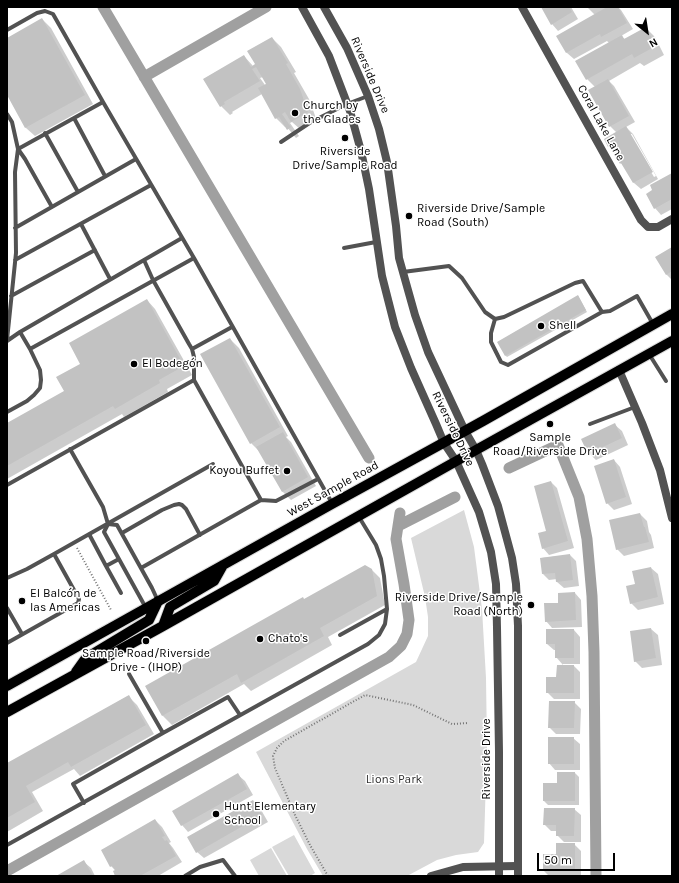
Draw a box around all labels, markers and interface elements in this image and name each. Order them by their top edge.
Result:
north arrow [627,12,667,52]
street label: Riverside Drive [347,35,393,115]
text: N [647,35,660,50]
street label: Coral Lake Lane [574,82,628,164]
place label: Church by the Glades [303,99,361,127]
marker: Church by the Glades [290,108,300,118]
marker: Riverside Drive/Sample Road [340,133,350,143]
place label: Riverside Drive/Sample Road [292,145,398,173]
place label: Riverside Drive/Sample Road (South) [417,202,545,230]
marker: Riverside Drive/Sample Road (South) [404,211,414,221]
place label: Shell [549,319,576,333]
marker: Shell [536,321,546,331]
place label: El Bodegón [142,357,203,371]
marker: El Bodegón [129,359,139,369]
street label: Riverside Drive [429,389,477,469]
marker: Sample Road/Riverside Drive [545,419,555,429]
place label: Sample Road/Riverside Drive [493,431,607,459]
street label: West Sample Road [285,458,381,520]
place label: Koyou Buffet [209,464,279,478]
marker: Koyou Buffet [282,466,292,476]
place label: El Balcón de las Americas [30,587,100,615]
place label: Riverside Drive/Sample Road (North) [395,591,523,619]
marker: El Balcón de las Americas [17,596,27,606]
marker: Riverside Drive/Sample Road (North) [526,600,536,610]
place label: Chato's [268,632,308,646]
marker: Chato's [255,634,265,644]
marker: Sample Road/Riverside Drive - (IHOP) [141,636,151,646]
place label: Sample Road/Riverside Drive - (IHOP) [82,647,210,675]
street label: Riverside Drive [480,718,494,800]
park label: Lions Park [366,773,422,787]
place label: Hunt Elementary School [224,800,316,828]
marker: Hunt Elementary School [211,809,221,819]
scale bar [539,845,617,871]
text: 50 m [544,853,572,867]

